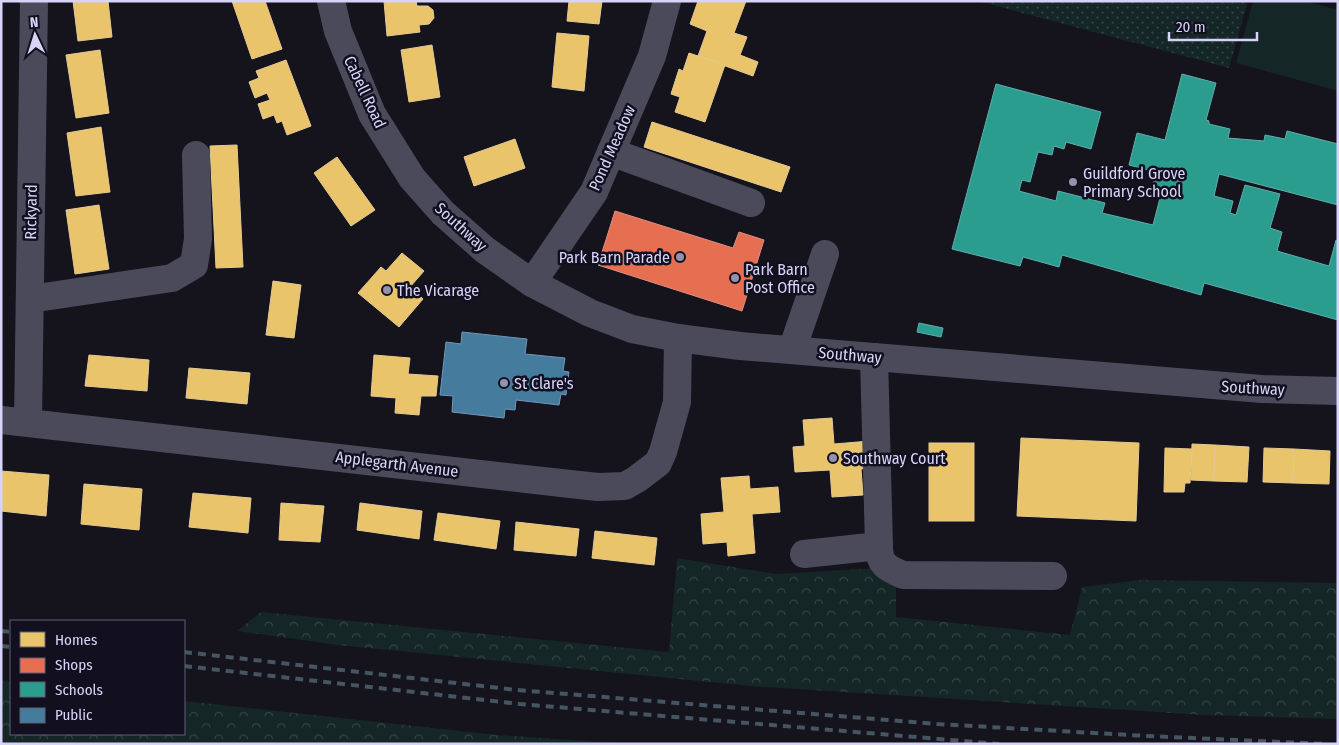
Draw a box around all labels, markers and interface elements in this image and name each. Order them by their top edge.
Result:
north arrow [10,10,60,60]
scale bar [1169,10,1256,42]
text: N [29,14,39,31]
text: 20 m [1176,18,1206,36]
street label: Cabell Road [340,53,390,131]
street label: Pond Meadow [585,102,640,194]
place label: Guildford Grove Primary School [1083,164,1186,201]
marker: Guildford Grove Primary School [1067,176,1079,188]
street label: Rickyard [21,184,41,240]
street label: Southway [431,199,492,256]
place label: Park Barn Parade [559,248,670,267]
marker: Park Barn Parade [674,251,686,263]
place label: Park Barn Post Office [745,260,815,297]
marker: Park Barn Post Office [729,272,741,284]
place label: The Vicarage [397,281,479,300]
marker: The Vicarage [381,284,393,296]
street label: Southway [818,343,883,367]
place label: St Clare's [514,374,574,393]
marker: St Clare's [498,377,510,389]
street label: Southway [1221,377,1286,399]
street label: Applegarth Avenue [334,447,460,481]
place label: Southway Court [843,449,946,468]
marker: Southway Court [827,452,839,464]
legend [10,620,185,735]
text: Homes [55,631,97,649]
text: Shops [55,656,93,674]
text: Schools [55,681,103,699]
text: Public [55,706,93,724]

